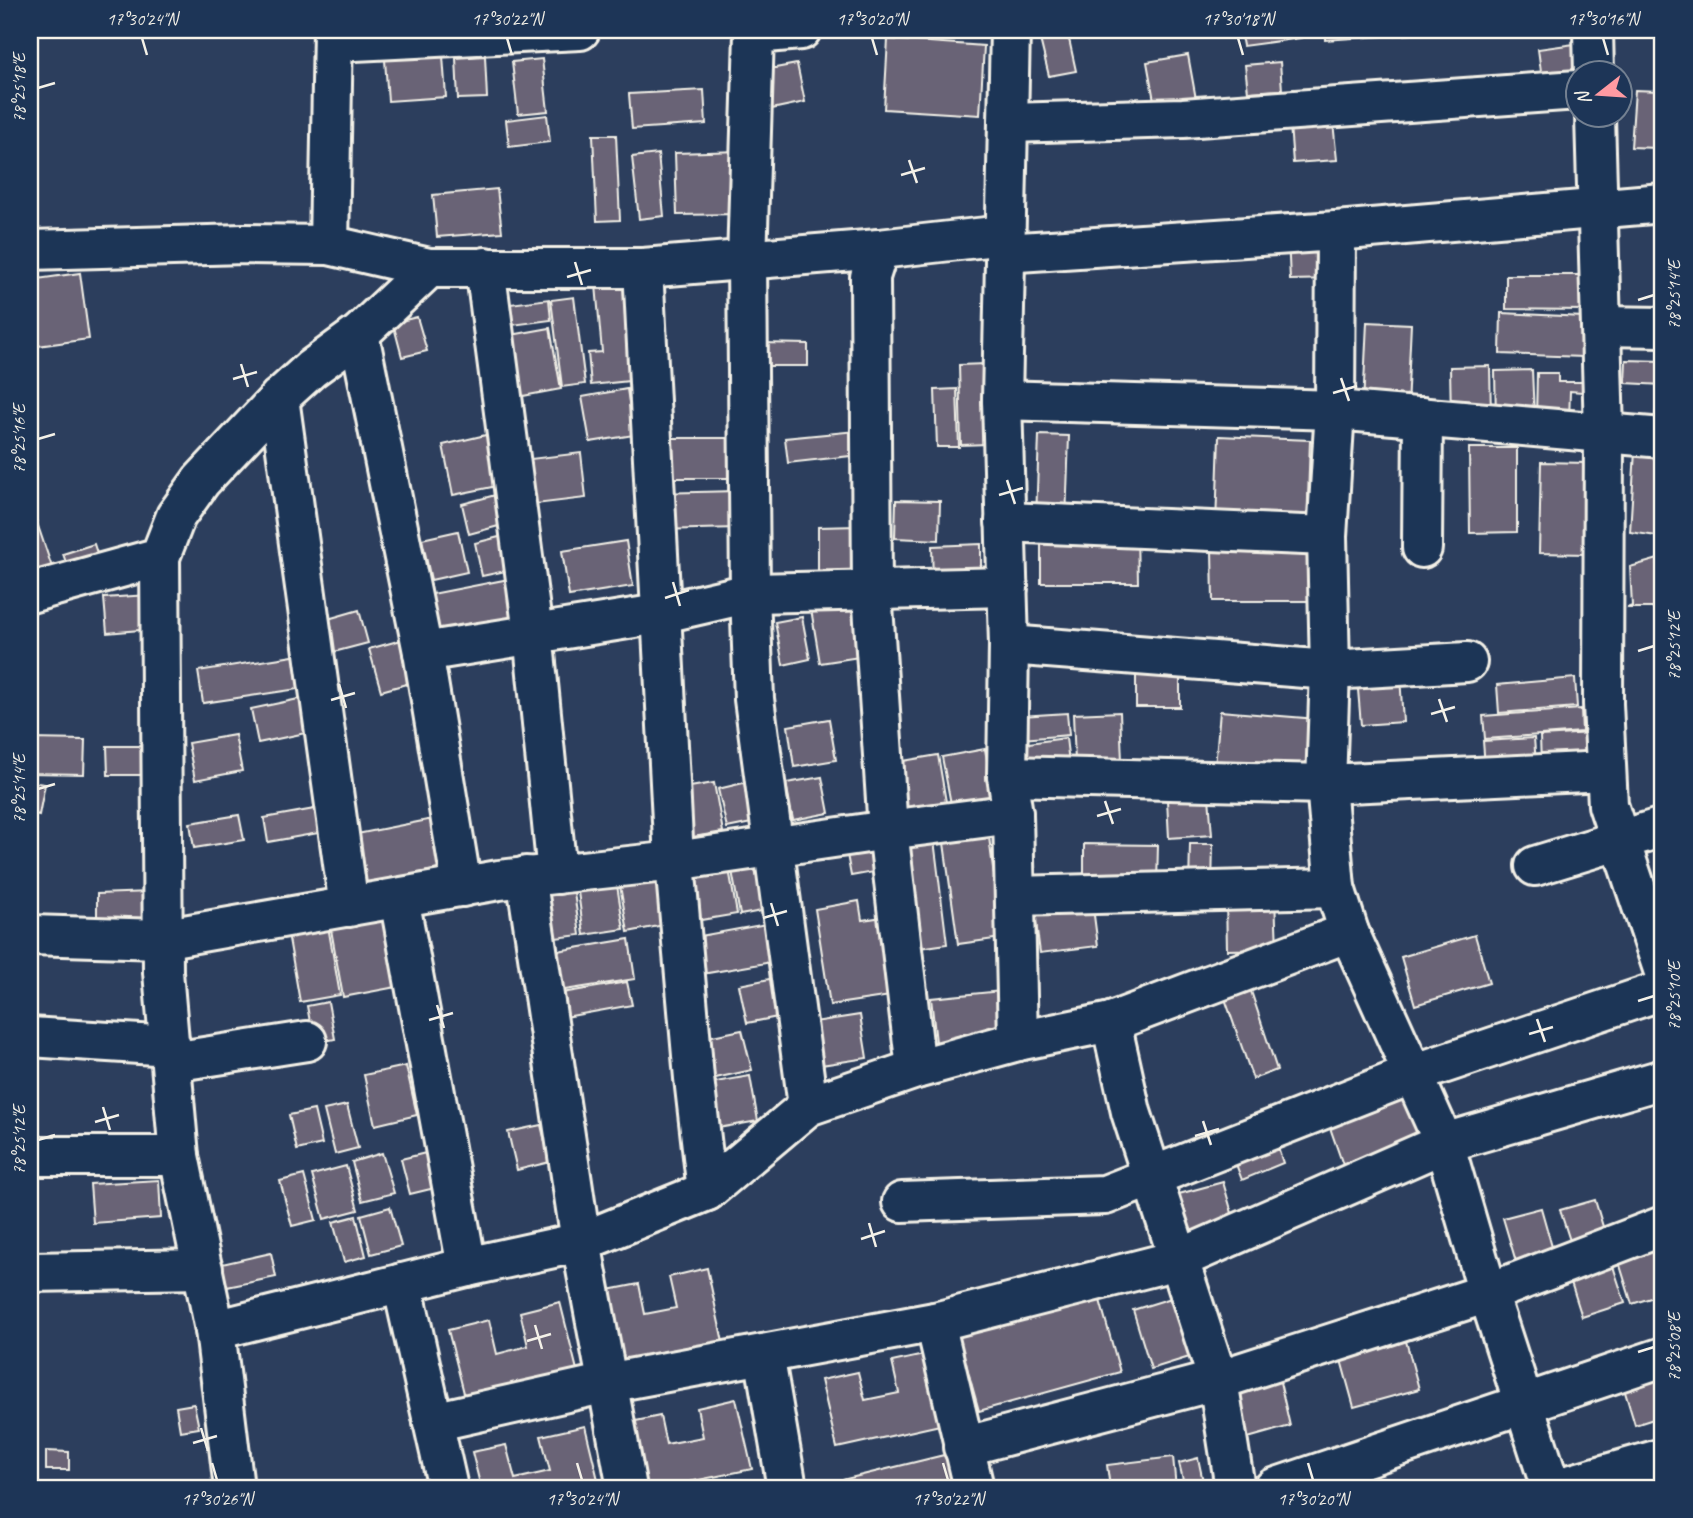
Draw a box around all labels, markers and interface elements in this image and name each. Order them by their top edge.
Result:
text: 17°30'24"N [107,8,181,30]
text: 17°30'22"N [472,8,546,30]
text: 17°30'20"N [837,8,911,30]
text: 17°30'18"N [1203,8,1277,30]
text: 17°30'16"N [1568,8,1642,30]
text: 78°25'18"E [8,51,30,123]
north arrow [1564,60,1634,130]
text: N [1570,86,1597,108]
text: 78°25'14"E [1663,258,1685,330]
text: 78°25'16"E [8,402,30,474]
text: 78°25'12"E [1663,609,1685,681]
text: 78°25'14"E [8,752,30,824]
text: 78°25'10"E [1663,959,1685,1031]
text: 78°25'12"E [8,1103,30,1175]
text: 78°25'08"E [1663,1310,1685,1382]
text: 17°30'26"N [182,1488,256,1510]
text: 17°30'24"N [547,1488,621,1510]
text: 17°30'22"N [913,1488,987,1510]
text: 17°30'20"N [1278,1488,1352,1510]

